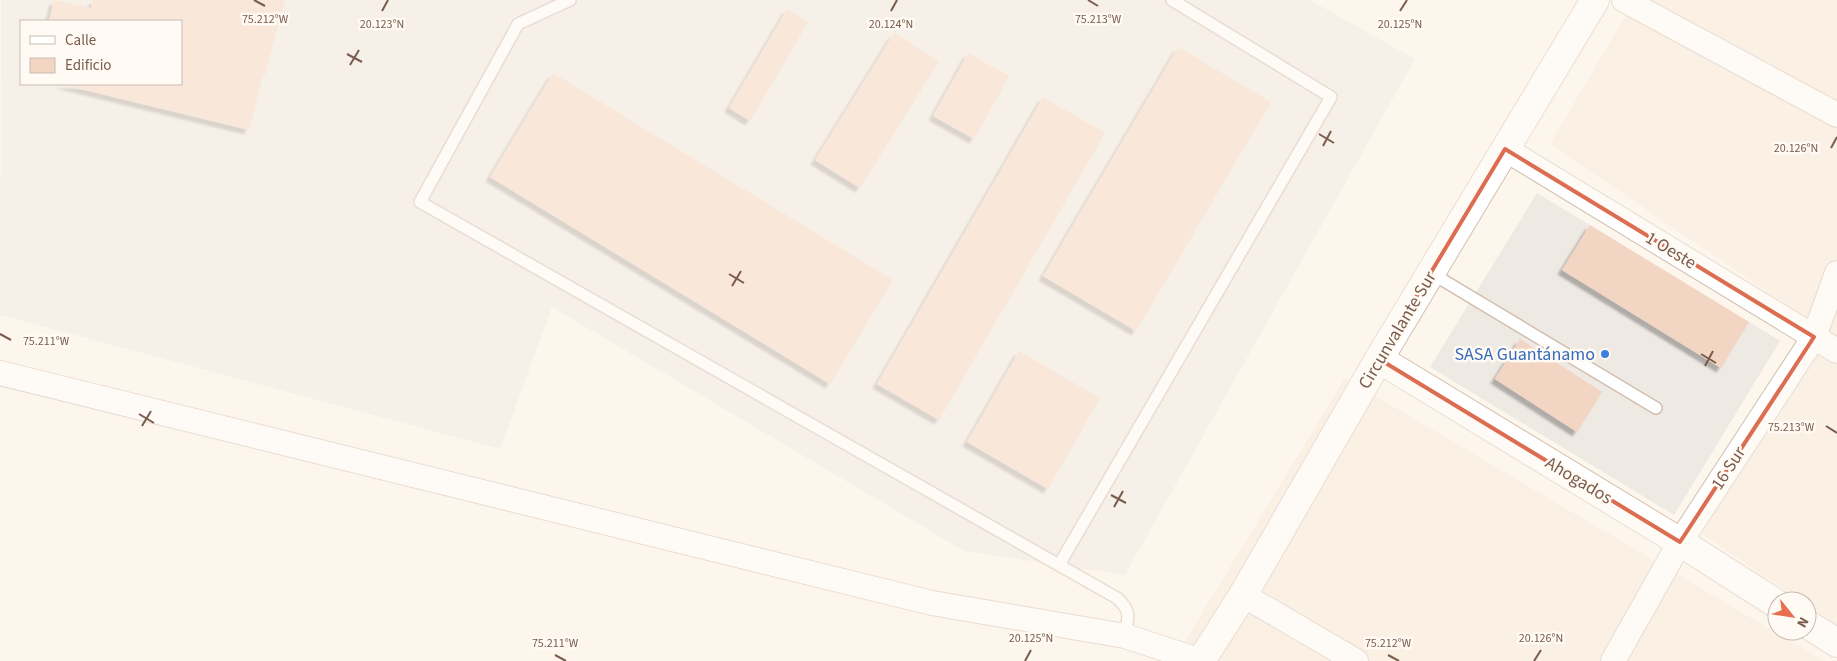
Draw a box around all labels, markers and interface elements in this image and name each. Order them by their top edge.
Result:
text: 75.212°W [242,11,289,28]
text: 75.213°W [1075,11,1122,28]
text: 20.123°N [360,16,404,33]
text: 20.124°N [869,16,913,33]
text: 20.125°N [1378,16,1422,33]
legend [20,20,182,85]
text: Calle [65,30,96,51]
text: Edificio [65,55,112,76]
text: 20.126°N [1774,140,1818,157]
street label: 1 Oeste [1641,225,1701,275]
street label: Circunvalante Sur [1352,266,1443,394]
text: 75.211°W [23,333,70,350]
place label: SASA Guantánamo [1454,342,1595,367]
marker: SASA Guantánamo [1599,348,1611,360]
text: 75.213°W [1768,419,1815,436]
street label: 16 Sur [1705,441,1752,495]
street label: Ahogados [1540,451,1617,510]
north arrow [1767,591,1817,641]
text: N [1791,613,1813,631]
text: 20.125°N [1009,630,1053,647]
text: 20.126°N [1519,630,1563,647]
text: 75.211°W [532,635,579,652]
text: 75.212°W [1365,635,1412,652]

